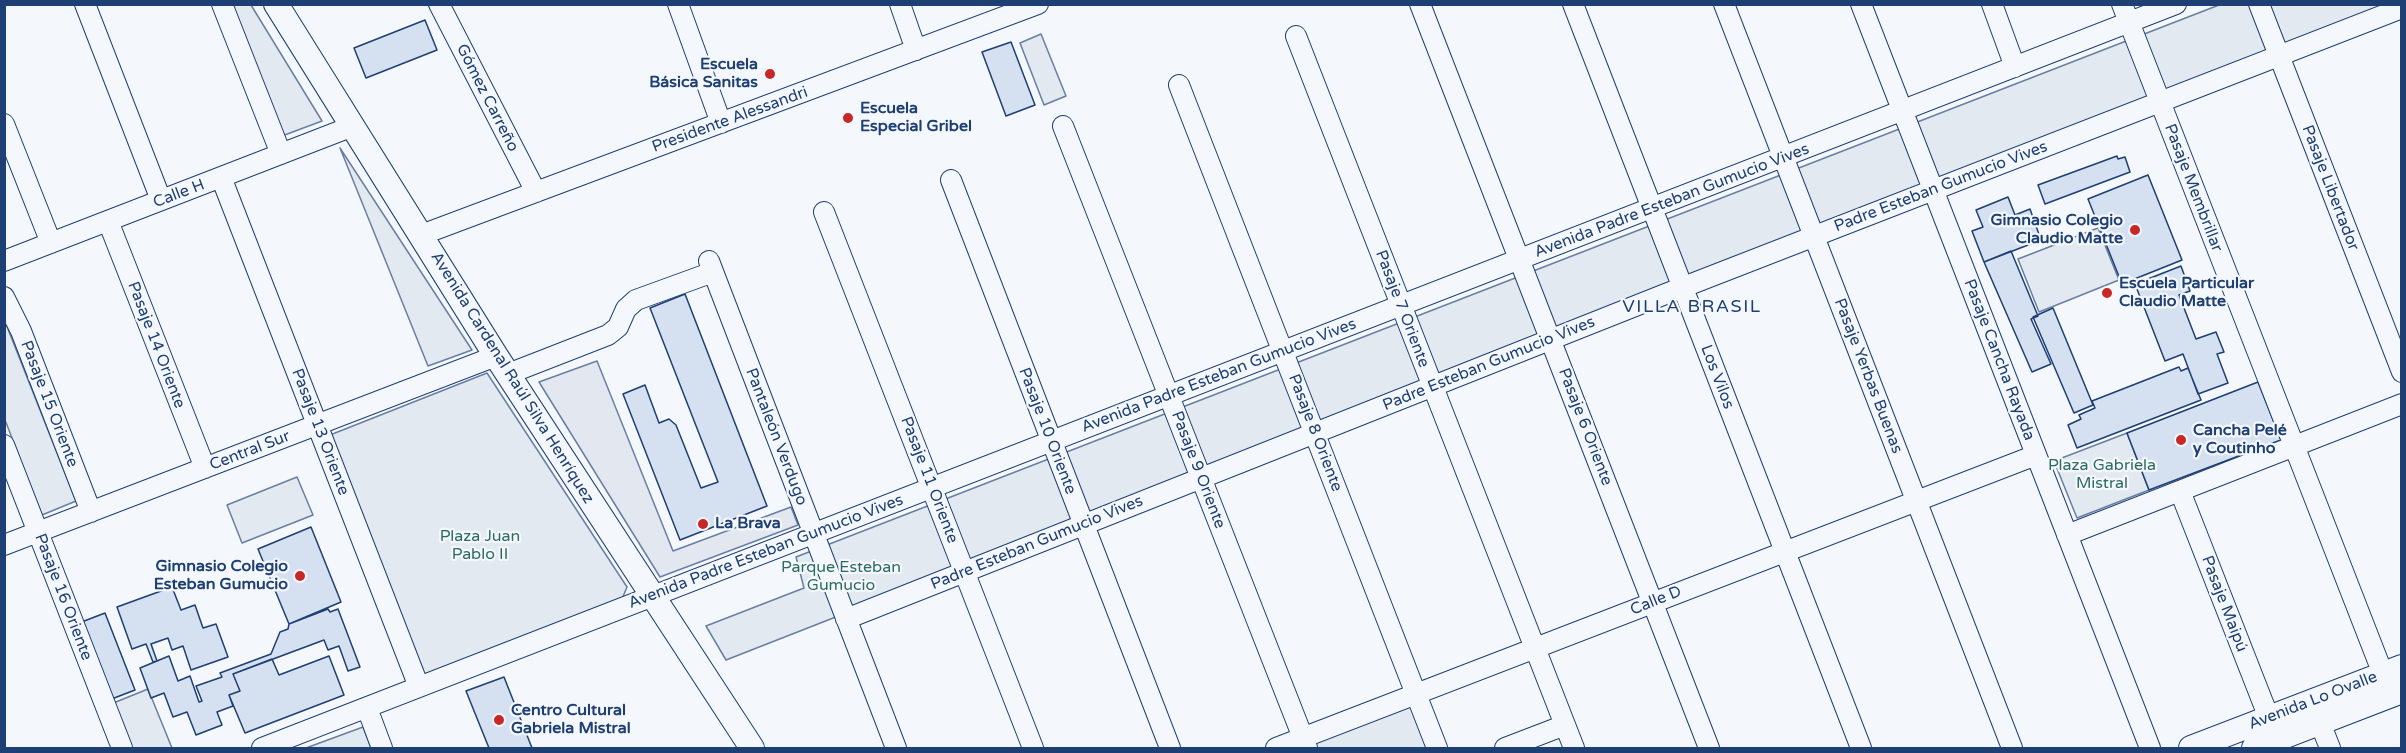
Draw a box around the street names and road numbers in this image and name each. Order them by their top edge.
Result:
street label: Gómez Carreño [452,41,522,155]
street label: Presidente Alessandri [650,83,810,157]
street label: Pasaje Membrillar [2160,121,2226,255]
street label: Pasaje Libertador [2297,123,2363,253]
street label: Padre Esteban Gumucio Vives [1832,137,2050,237]
street label: Avenida Padre Esteban Gumucio Vives [1532,140,1812,262]
street label: Calle H [151,175,207,213]
street label: Pasaje 7 Oriente [1371,248,1433,370]
street label: Avenida Cardenal Raúl Silva Henríquez [426,249,598,507]
street label: Pasaje Cancha Rayada [1959,277,2039,443]
street label: Pasaje 14 Oriente [123,279,189,411]
street label: Pasaje Yerbas Buenas [1830,296,1906,456]
street label: Padre Esteban Gumucio Vives [1380,313,1598,415]
street label: Avenida Padre Esteban Gumucio Vives [1079,315,1359,437]
street label: Pasaje 15 Oriente [16,338,82,470]
street label: Los Vilos [1696,342,1738,412]
street label: Pasaje 10 Oriente [1014,365,1080,497]
street label: Pasaje 13 Oriente [287,366,353,498]
street label: Pantaleón Verdugo [741,366,811,508]
street label: Pasaje 6 Oriente [1554,366,1616,488]
street label: Pasaje 8 Oriente [1284,372,1346,494]
street label: Pasaje 9 Oriente [1167,409,1229,531]
street label: Pasaje 11 Oriente [896,414,962,546]
street label: Central Sur [207,427,293,475]
street label: Avenida Padre Esteban Gumucio Vives [626,491,906,613]
street label: Padre Esteban Gumucio Vives [928,492,1146,594]
street label: Pasaje 16 Oriente [30,531,96,663]
street label: Pasaje Maipú [2197,553,2251,655]
street label: Calle D [1628,582,1684,620]
street label: Avenida Lo Ovalle [2246,668,2380,734]

